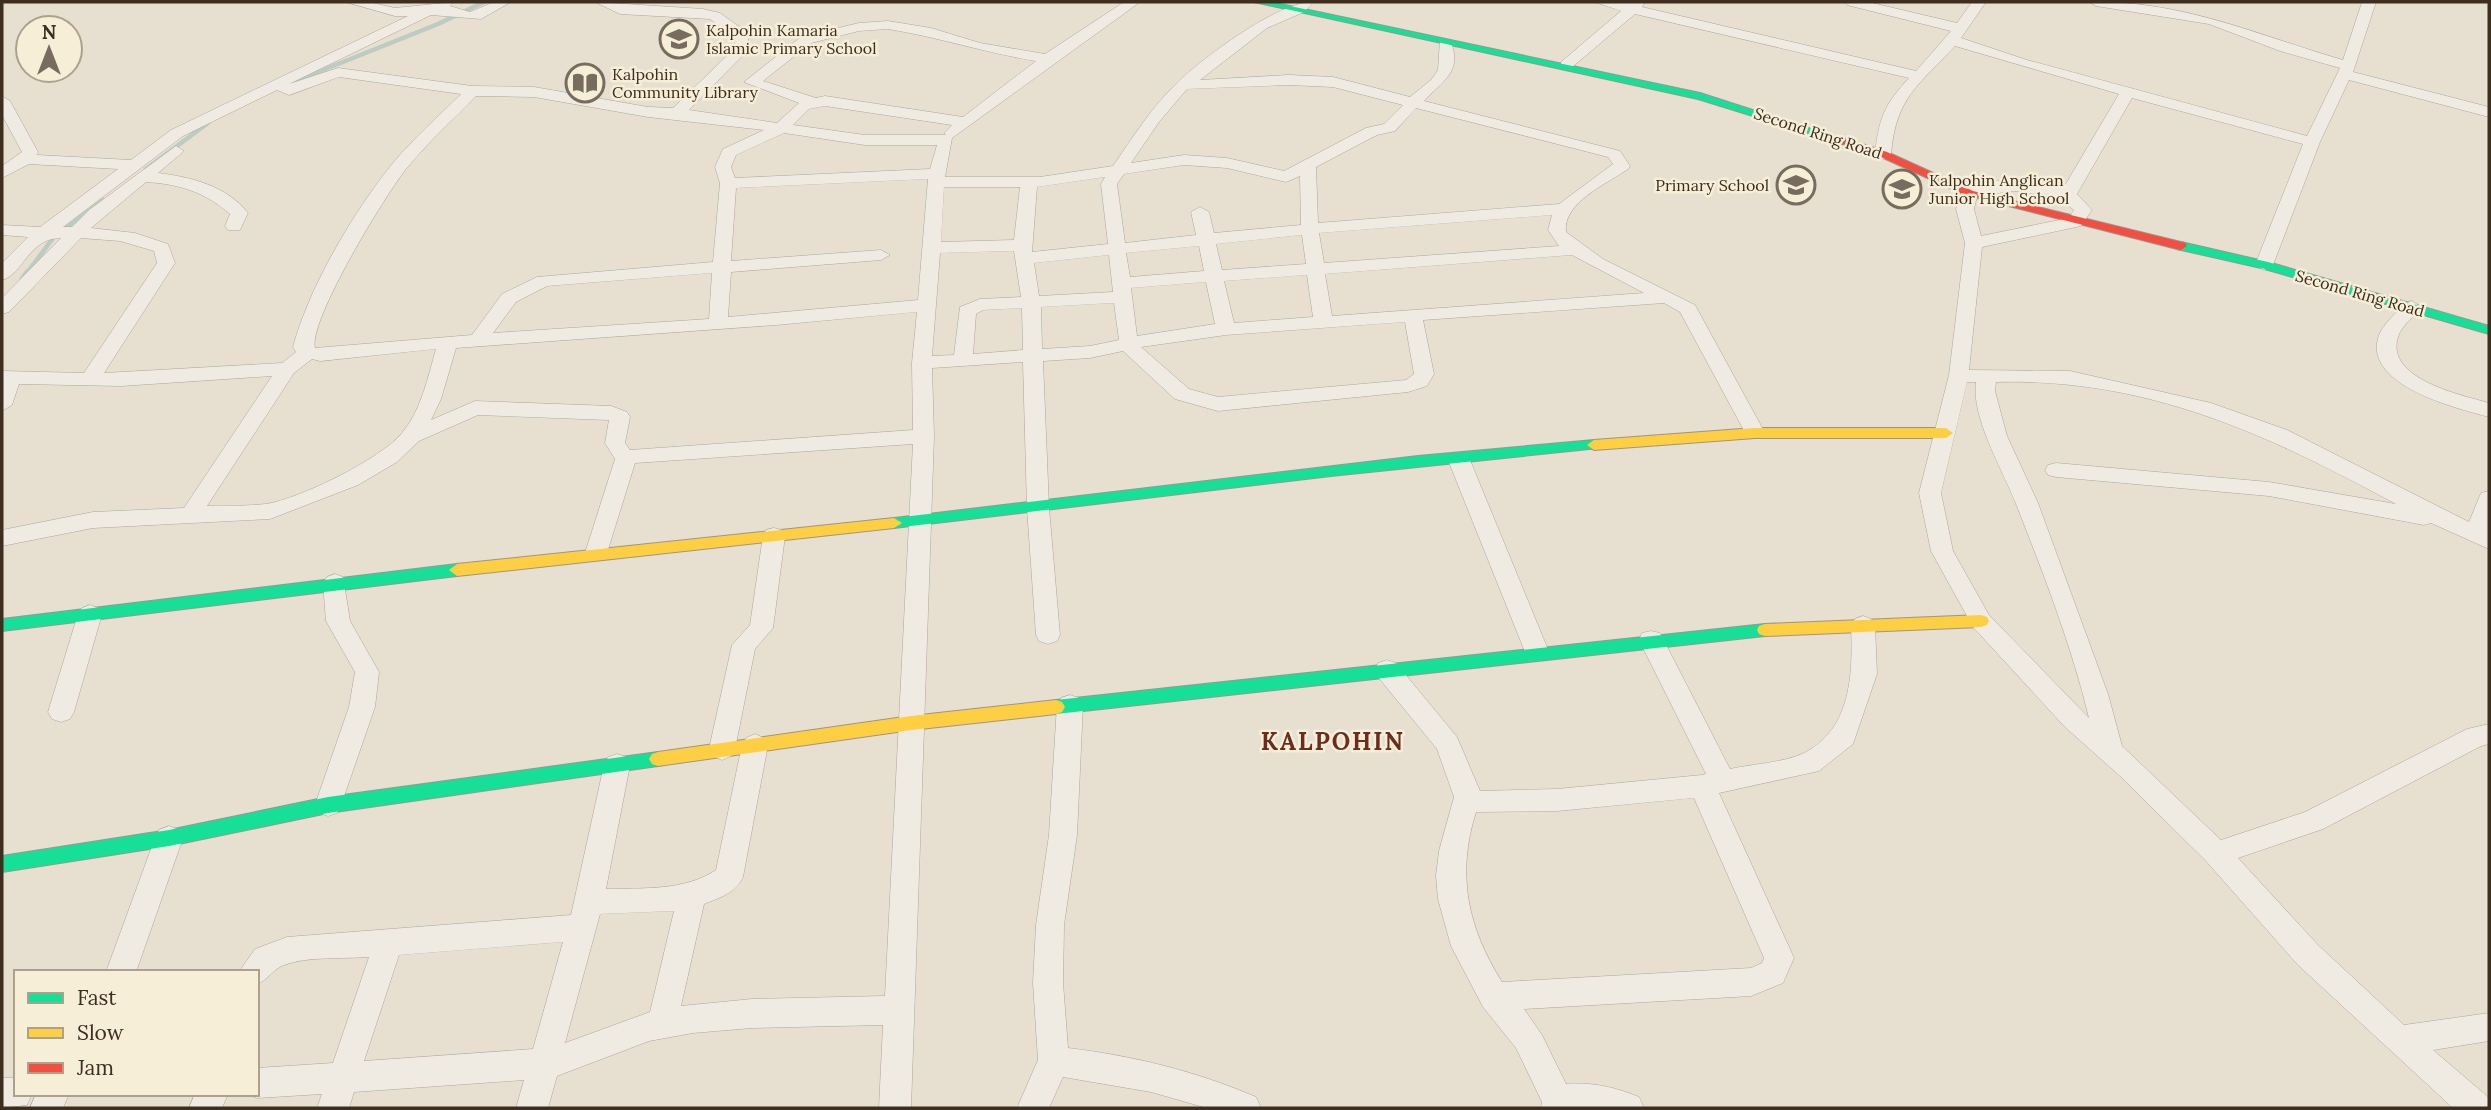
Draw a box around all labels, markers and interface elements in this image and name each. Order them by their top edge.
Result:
north arrow [14,14,84,84]
school or university icon: Kalpohin Kamaria Islamic Primary School [658,18,700,60]
text: N [42,20,57,44]
place label: Kalpohin Kamaria Islamic Primary School [706,20,877,58]
library icon: Kalpohin Community Library [564,62,606,104]
place label: Kalpohin Community Library [612,64,758,102]
street label: Second Ring Road [1751,103,1885,163]
school or university icon: Primary School [1775,164,1817,206]
school or university icon: Kalpohin Anglican Junior High School [1881,168,1923,210]
place label: Kalpohin Anglican Junior High School [1928,170,2069,208]
place label: Primary School [1655,175,1769,195]
street label: Second Ring Road [2293,265,2427,321]
district label: KALPOHIN [1261,726,1405,757]
legend [14,970,259,1096]
text: Fast [77,984,117,1011]
text: Slow [77,1019,124,1046]
text: Jam [76,1054,114,1081]

